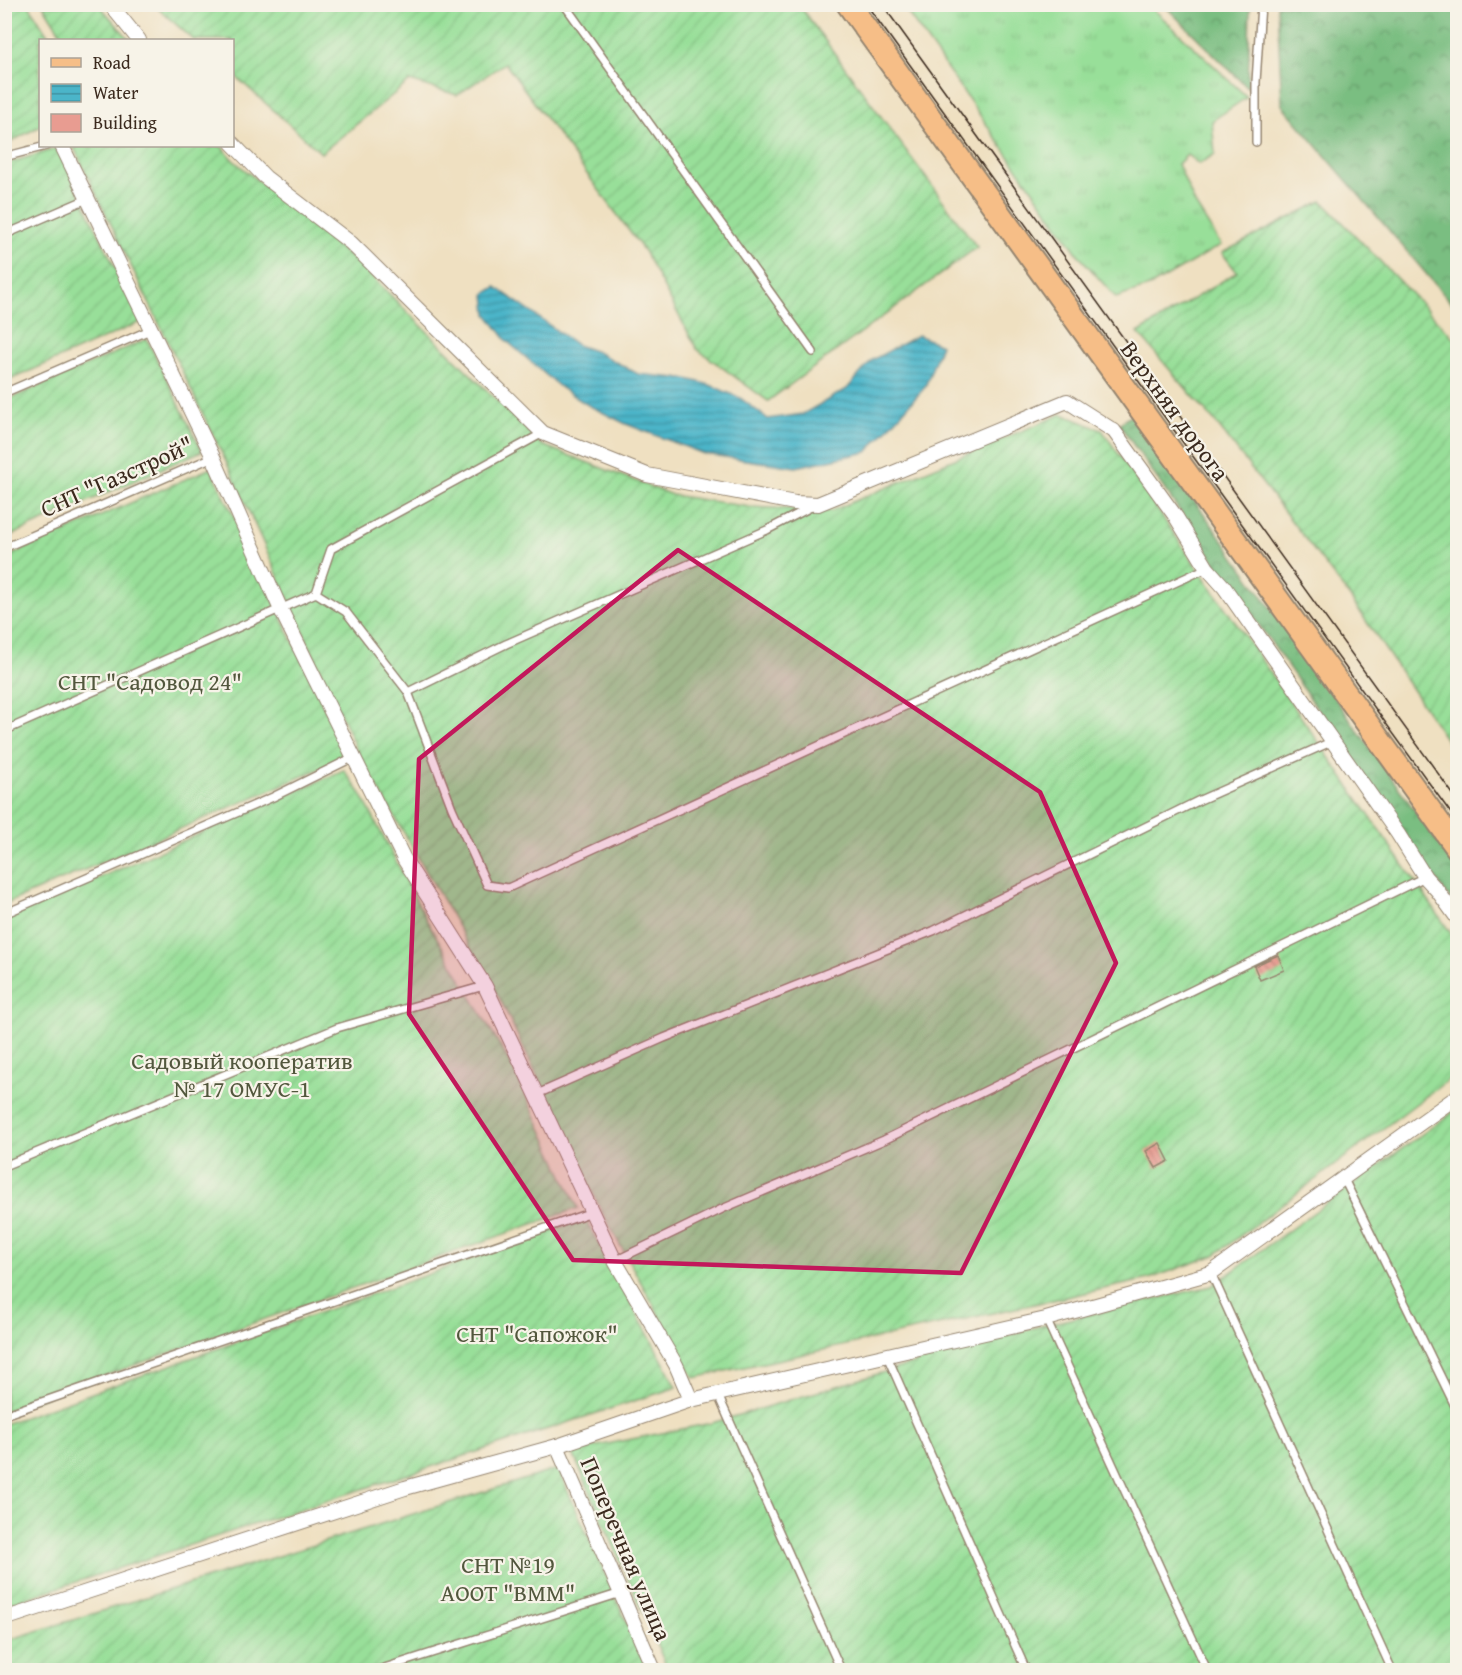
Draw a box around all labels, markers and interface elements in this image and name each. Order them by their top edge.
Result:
legend [39,39,234,147]
text: Road [93,49,131,76]
text: Water [93,79,139,106]
text: Building [93,109,157,136]
street label: Верхняя дорога [1113,333,1239,488]
street label: СНТ "Газстрой" [35,427,199,526]
park label: СНТ "Садовод 24" [58,664,242,699]
park label: Садовый кооператив № 17 ОМУС-1 [131,1043,353,1106]
park label: СНТ "Сапожок" [456,1316,618,1351]
street label: Поперечная улица [572,1451,681,1647]
park label: СНТ №19 АООТ "ВММ" [441,1547,575,1610]

